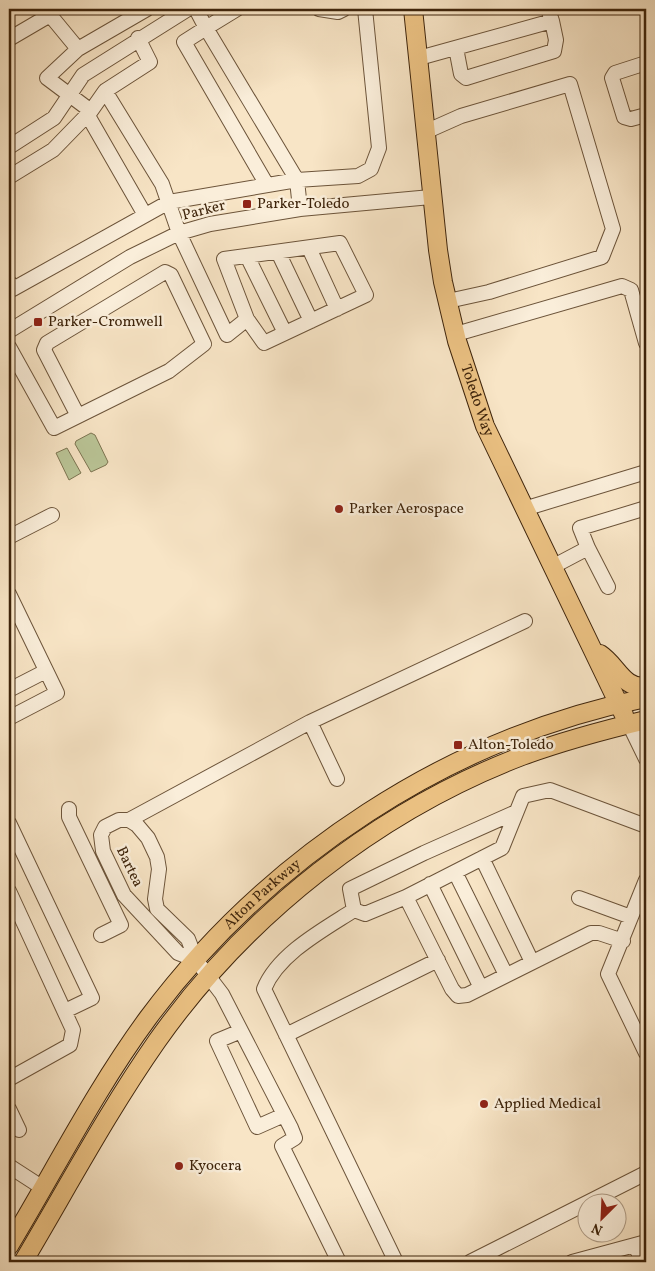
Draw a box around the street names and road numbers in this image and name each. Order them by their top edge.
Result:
street label: Parker [180,196,228,226]
street label: Toledo Way [455,361,499,440]
street label: Bartea [110,843,148,891]
street label: Alton Parkway [219,854,306,935]

